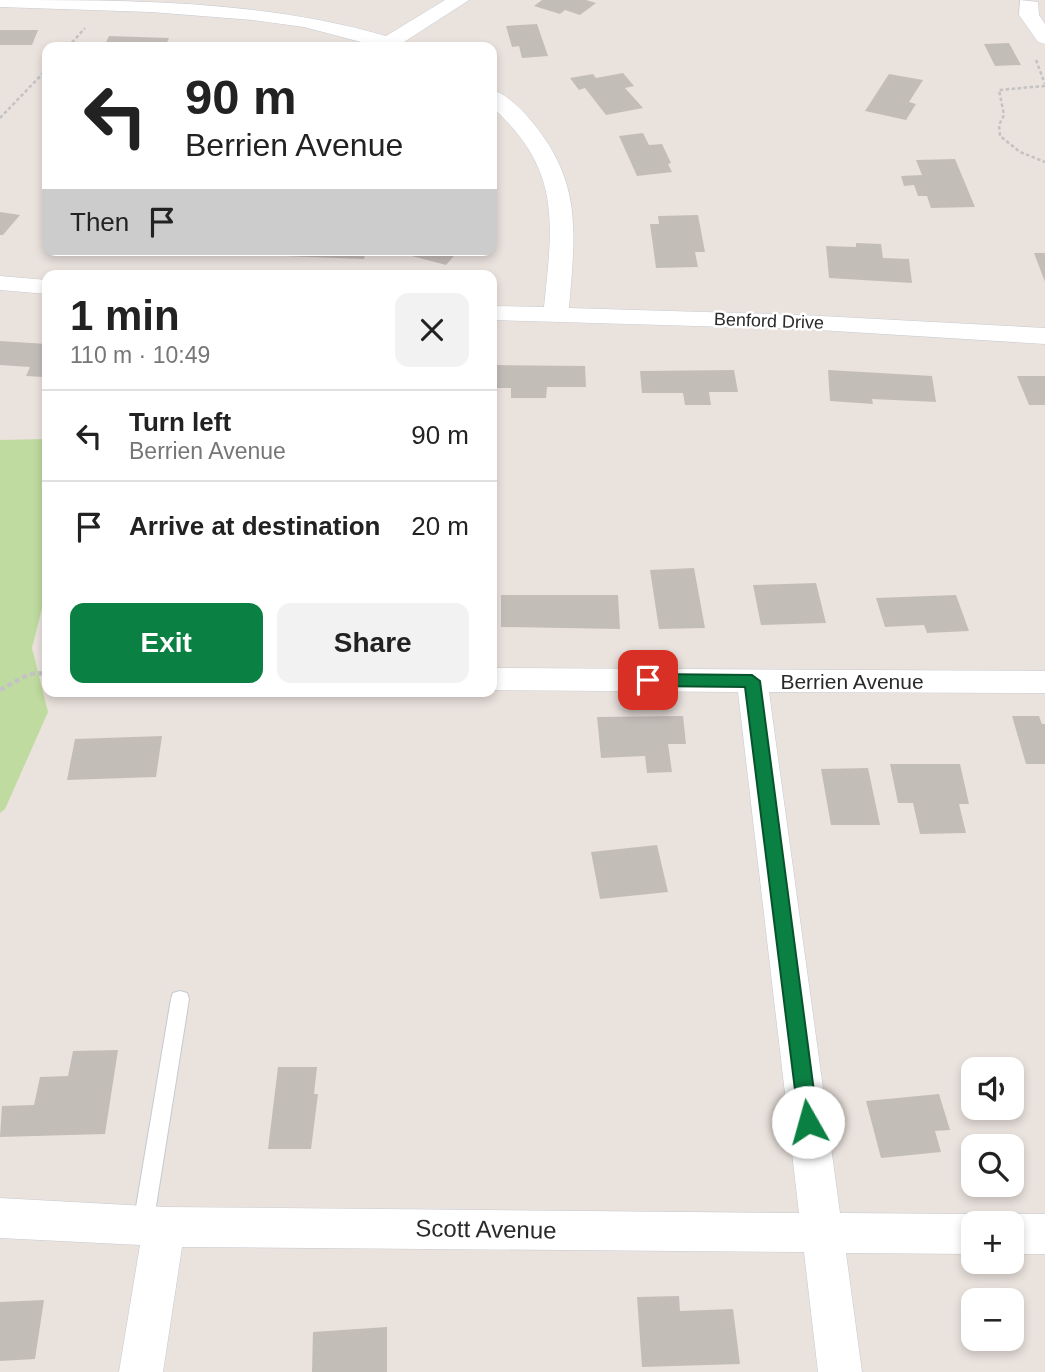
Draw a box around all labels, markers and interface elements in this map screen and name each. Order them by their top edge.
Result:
icon: left [70,70,161,161]
text: 90 m [185,70,297,124]
text: Berrien Avenue [185,127,403,163]
icon: arrive [143,203,181,241]
text: Then [70,207,129,237]
text: 1 min [70,292,180,339]
button: close [395,293,469,367]
street label: Benford Drive [714,309,824,333]
text: 110 m · 10:49 [70,342,210,368]
text: Turn left [129,407,231,437]
icon: left [70,417,108,455]
text: 90 m [411,420,469,450]
text: Berrien Avenue [129,438,286,464]
icon: arrive [70,508,108,546]
text: Arrive at destination [129,511,380,541]
text: 20 m [411,511,469,541]
button: Exit [70,603,263,683]
button: Share [277,603,469,683]
pin [618,650,678,710]
icon: arrive [629,661,667,699]
street label: Berrien Avenue [780,670,924,693]
map controls [961,1057,1024,1351]
button: sound [961,1057,1024,1120]
position arrow [771,1085,845,1159]
button: search [961,1134,1024,1197]
button: + [961,1211,1024,1274]
street label: Scott Avenue [415,1214,557,1244]
button: − [961,1288,1024,1351]

